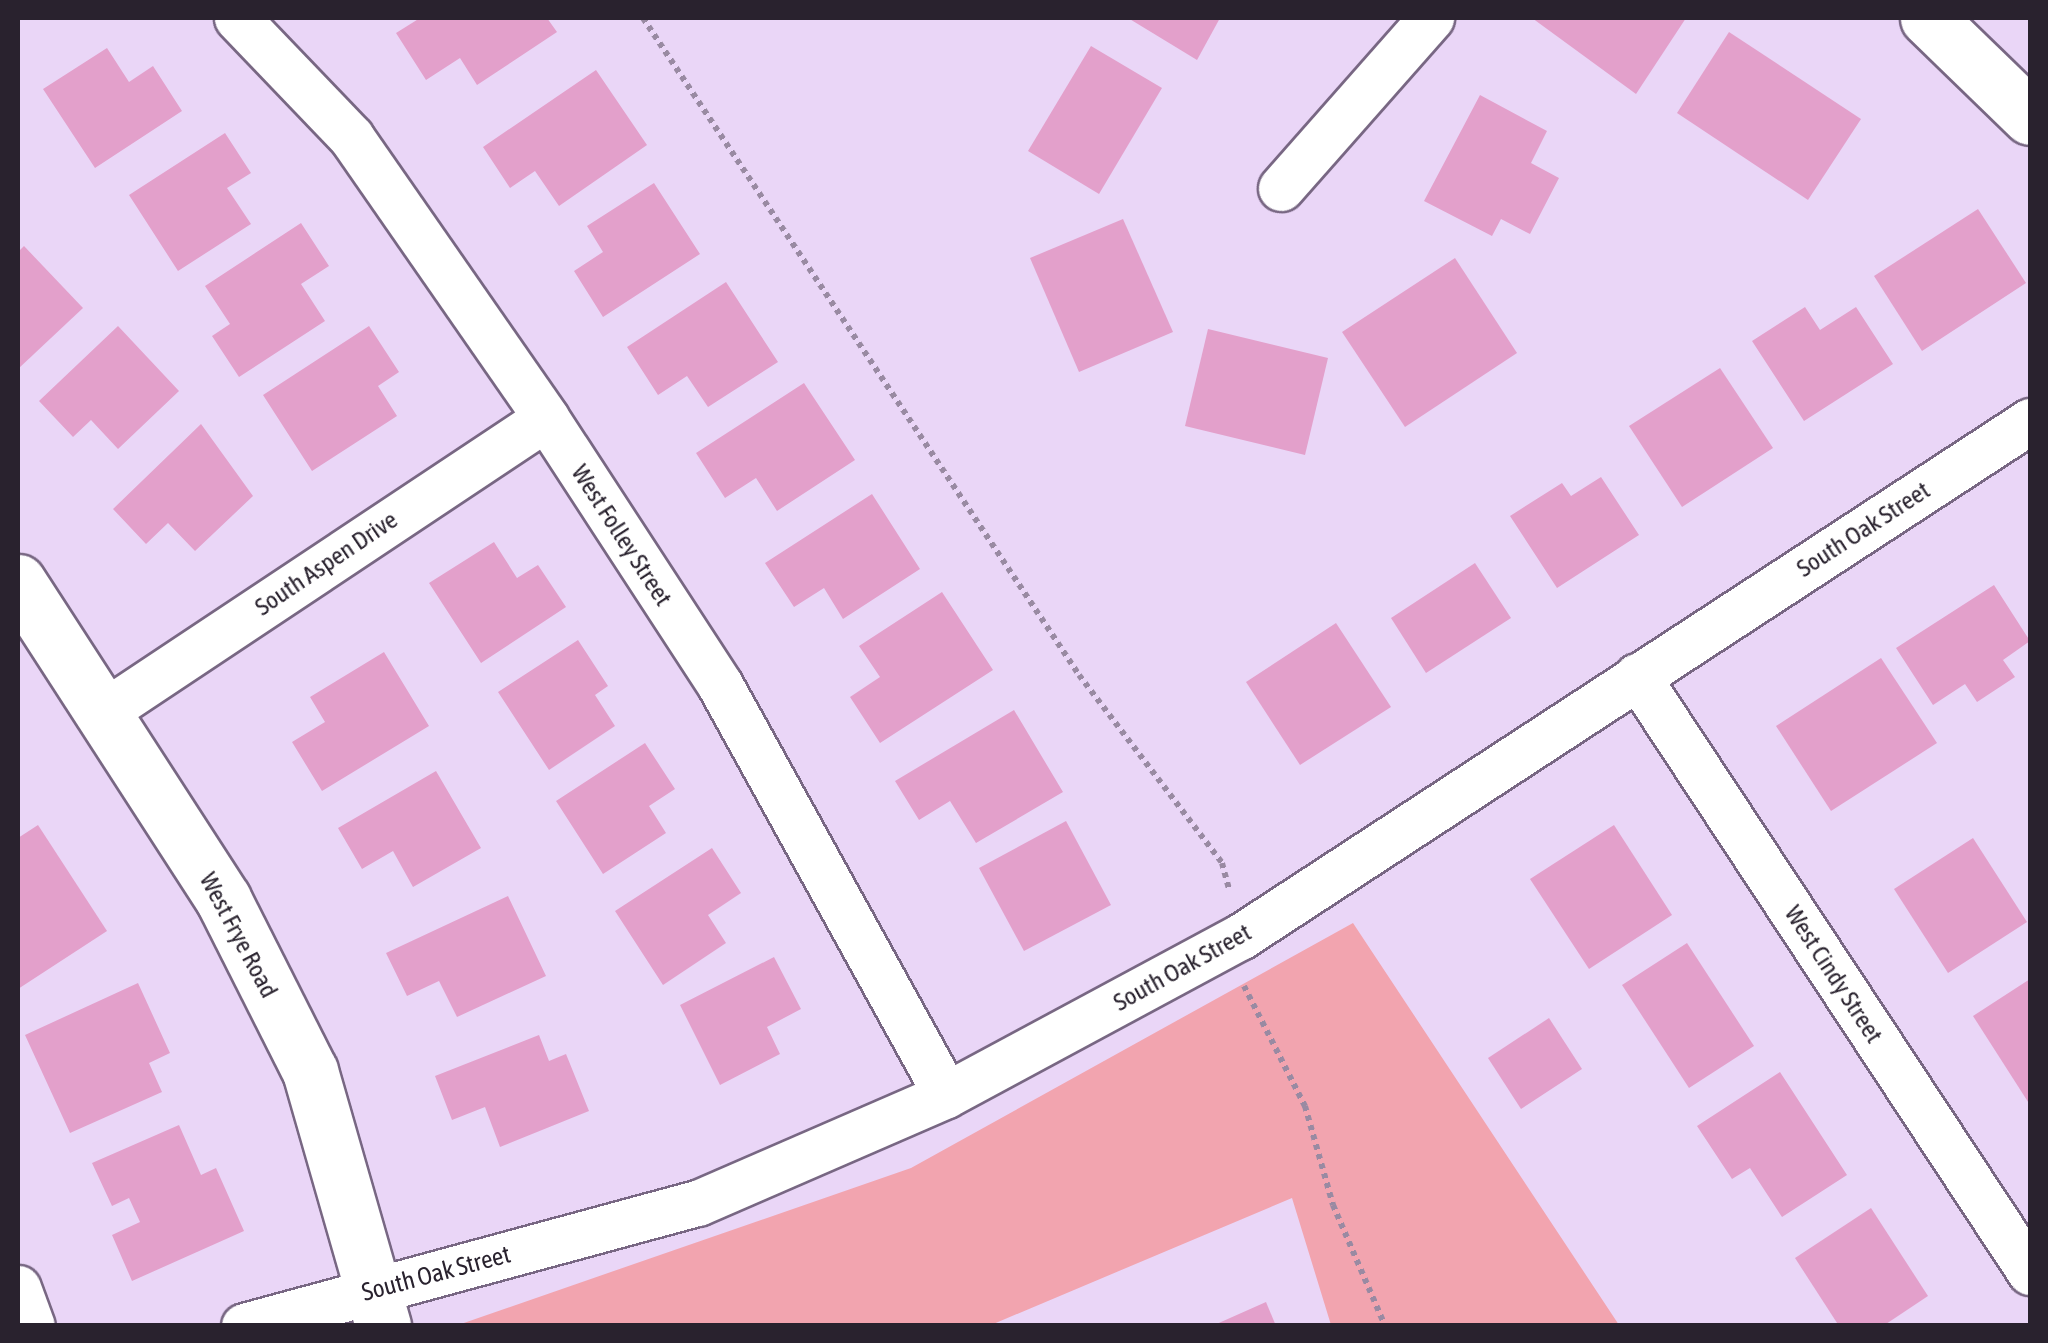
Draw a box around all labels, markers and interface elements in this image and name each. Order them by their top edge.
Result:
street label: West Folley Street [565,459,679,611]
street label: South Oak Street [1791,475,1935,583]
street label: South Aspen Drive [249,504,403,622]
street label: West Frye Road [193,867,285,1003]
street label: West Cindy Street [1778,900,1890,1048]
street label: South Oak Street [1108,917,1256,1017]
street label: South Oak Street [358,1239,514,1307]

